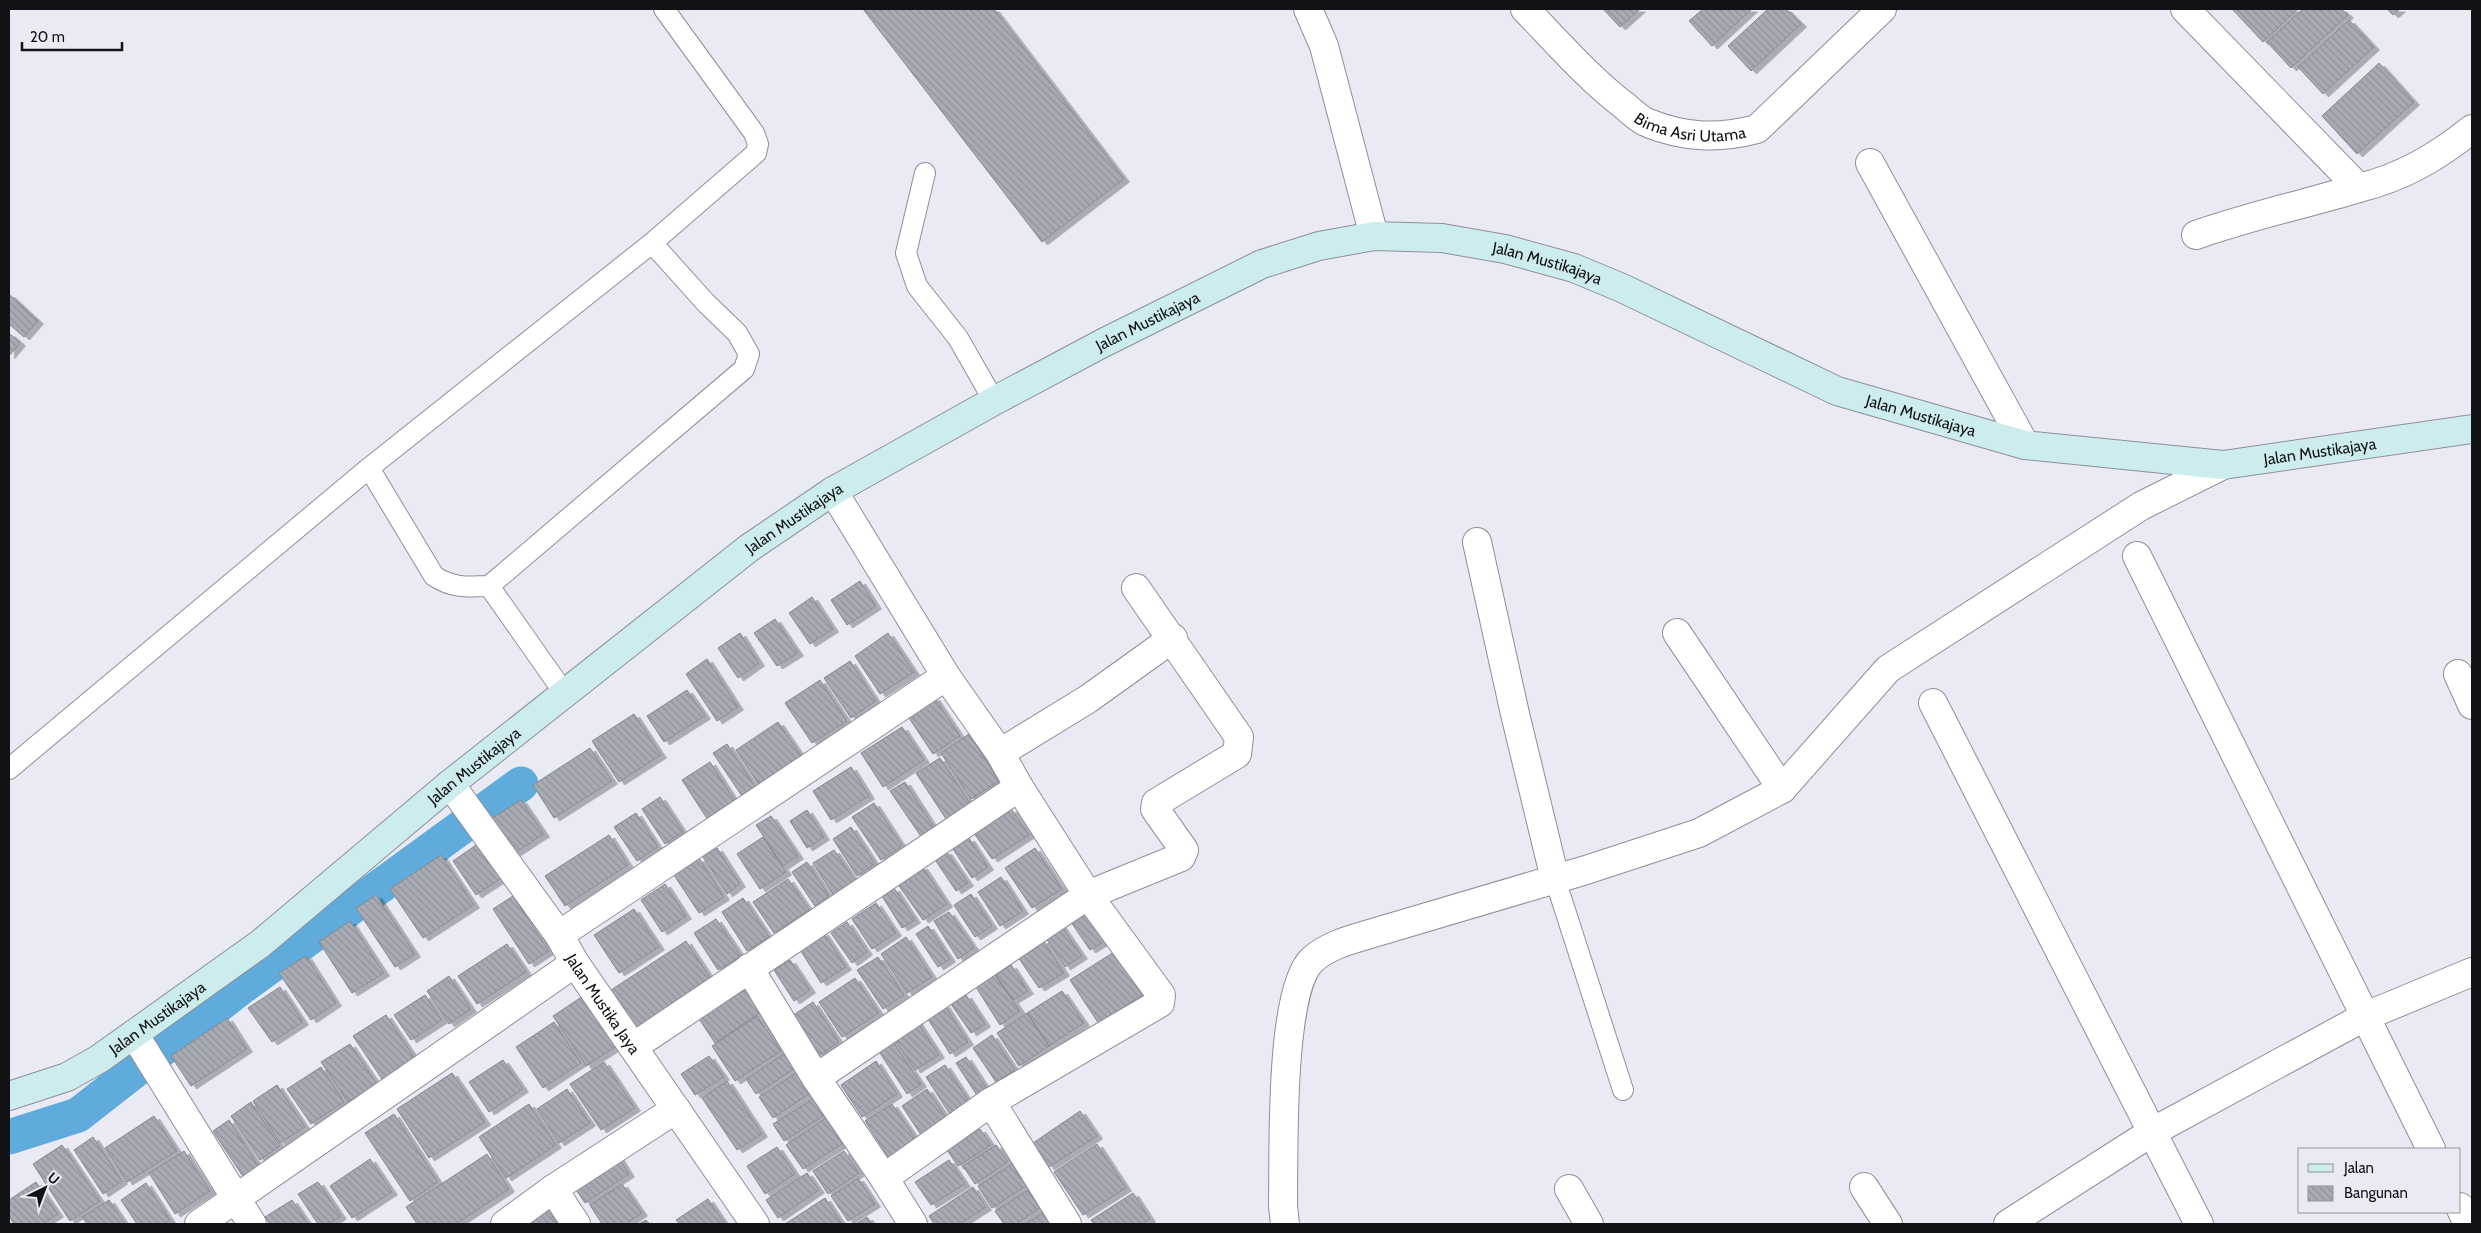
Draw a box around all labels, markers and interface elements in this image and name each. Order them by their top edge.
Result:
scale bar [22,20,122,52]
text: 20 m [30,28,65,46]
street label: Bima Asri Utama [1631,108,1747,145]
street label: Jalan Mustikajaya [1490,237,1605,288]
street label: Jalan Mustikajaya [1091,287,1203,355]
street label: Jalan Mustikajaya [1863,390,1979,440]
street label: Jalan Mustikajaya [2261,433,2378,469]
street label: Jalan Mustikajaya [740,478,846,558]
street label: Jalan Mustikajaya [423,723,524,809]
street label: Jalan Mustika Jaya [562,949,645,1058]
street label: Jalan Mustikajaya [104,977,209,1059]
legend [2298,1148,2461,1213]
text: Jalan [2343,1159,2374,1177]
north arrow [20,1163,70,1213]
text: U [44,1168,63,1188]
text: Bangunan [2344,1184,2408,1202]

